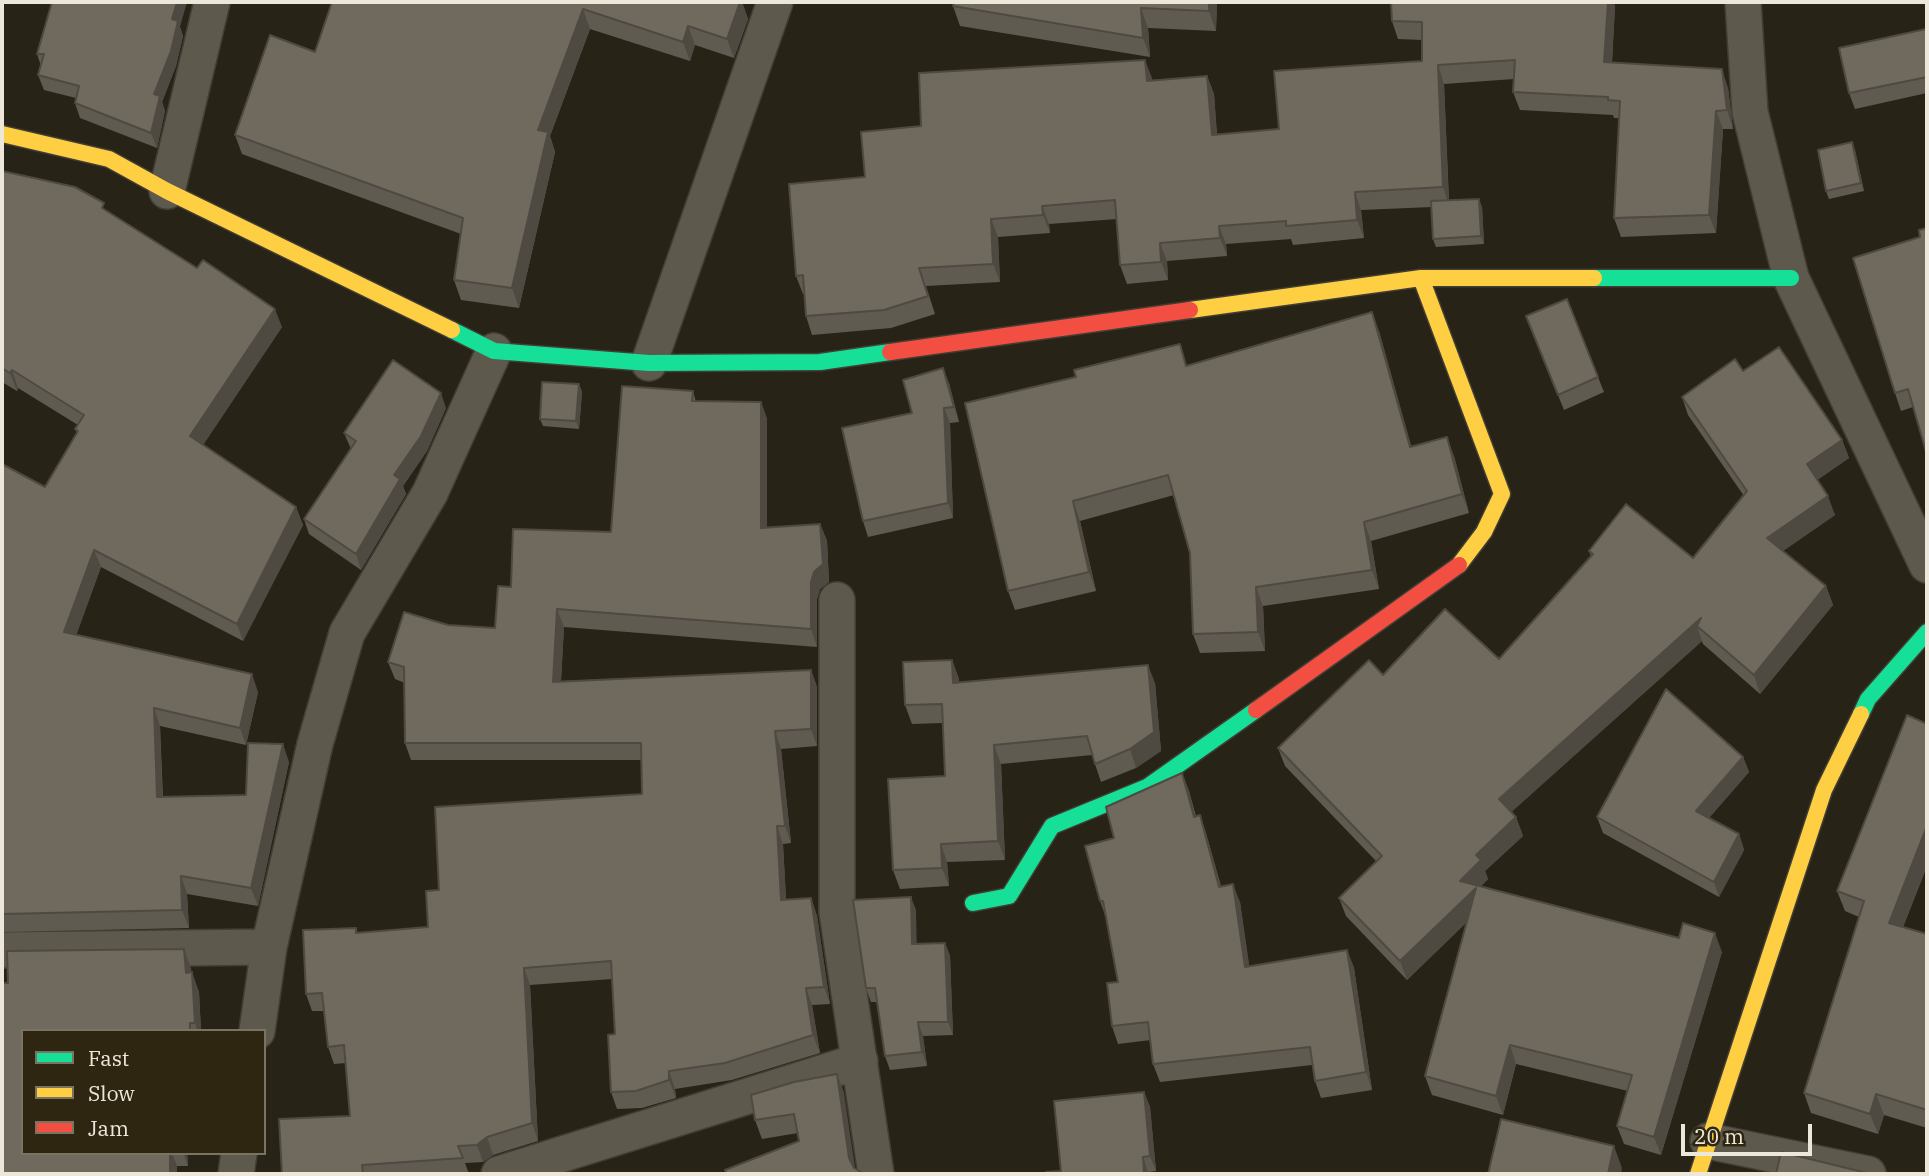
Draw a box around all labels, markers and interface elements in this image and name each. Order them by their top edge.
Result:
legend [21,1029,266,1155]
text: Fast [88,1044,129,1072]
text: Slow [88,1079,135,1107]
scale bar [1684,1110,1815,1154]
text: Jam [88,1114,129,1142]
text: 20 m [1694,1122,1744,1150]

